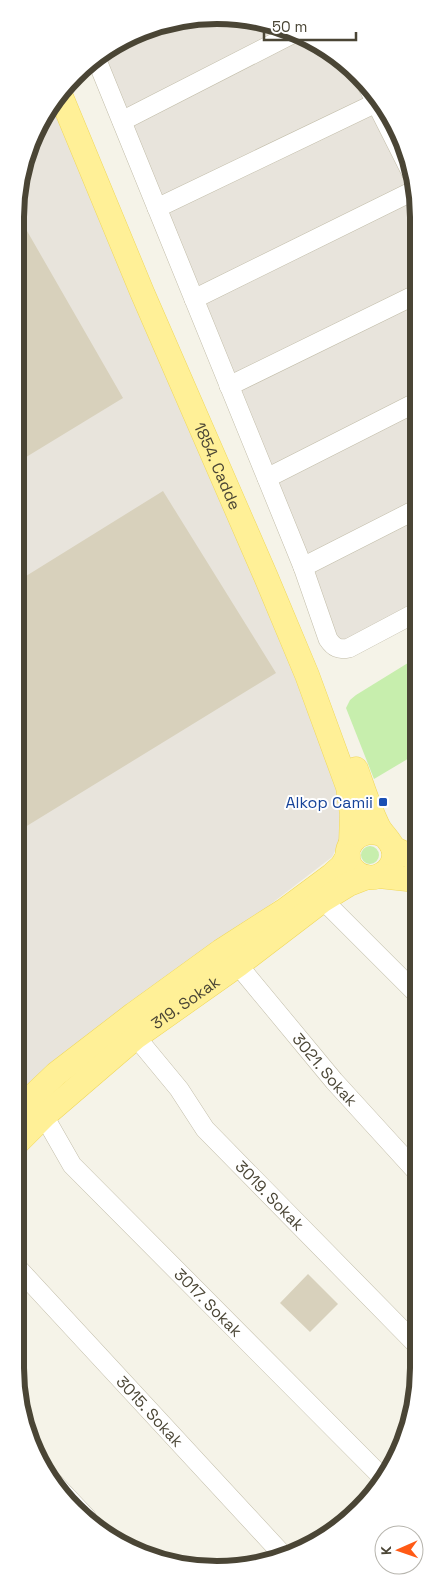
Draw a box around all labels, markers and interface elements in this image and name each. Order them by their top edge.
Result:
scale bar [264,10,356,42]
text: 50 m [272,17,307,36]
street label: 1854. Cadde [189,419,245,513]
place label: Alkop Camii [285,792,373,813]
marker: Alkop Camii [377,796,389,808]
street label: 319. Sokak [147,971,224,1034]
street label: 3021. Sokak [288,1029,362,1111]
street label: 3019. Sokak [231,1156,309,1235]
street label: 3017. Sokak [170,1264,247,1342]
street label: 3015. Sokak [112,1371,188,1452]
north arrow [374,1525,424,1575]
text: K [377,1546,395,1555]

